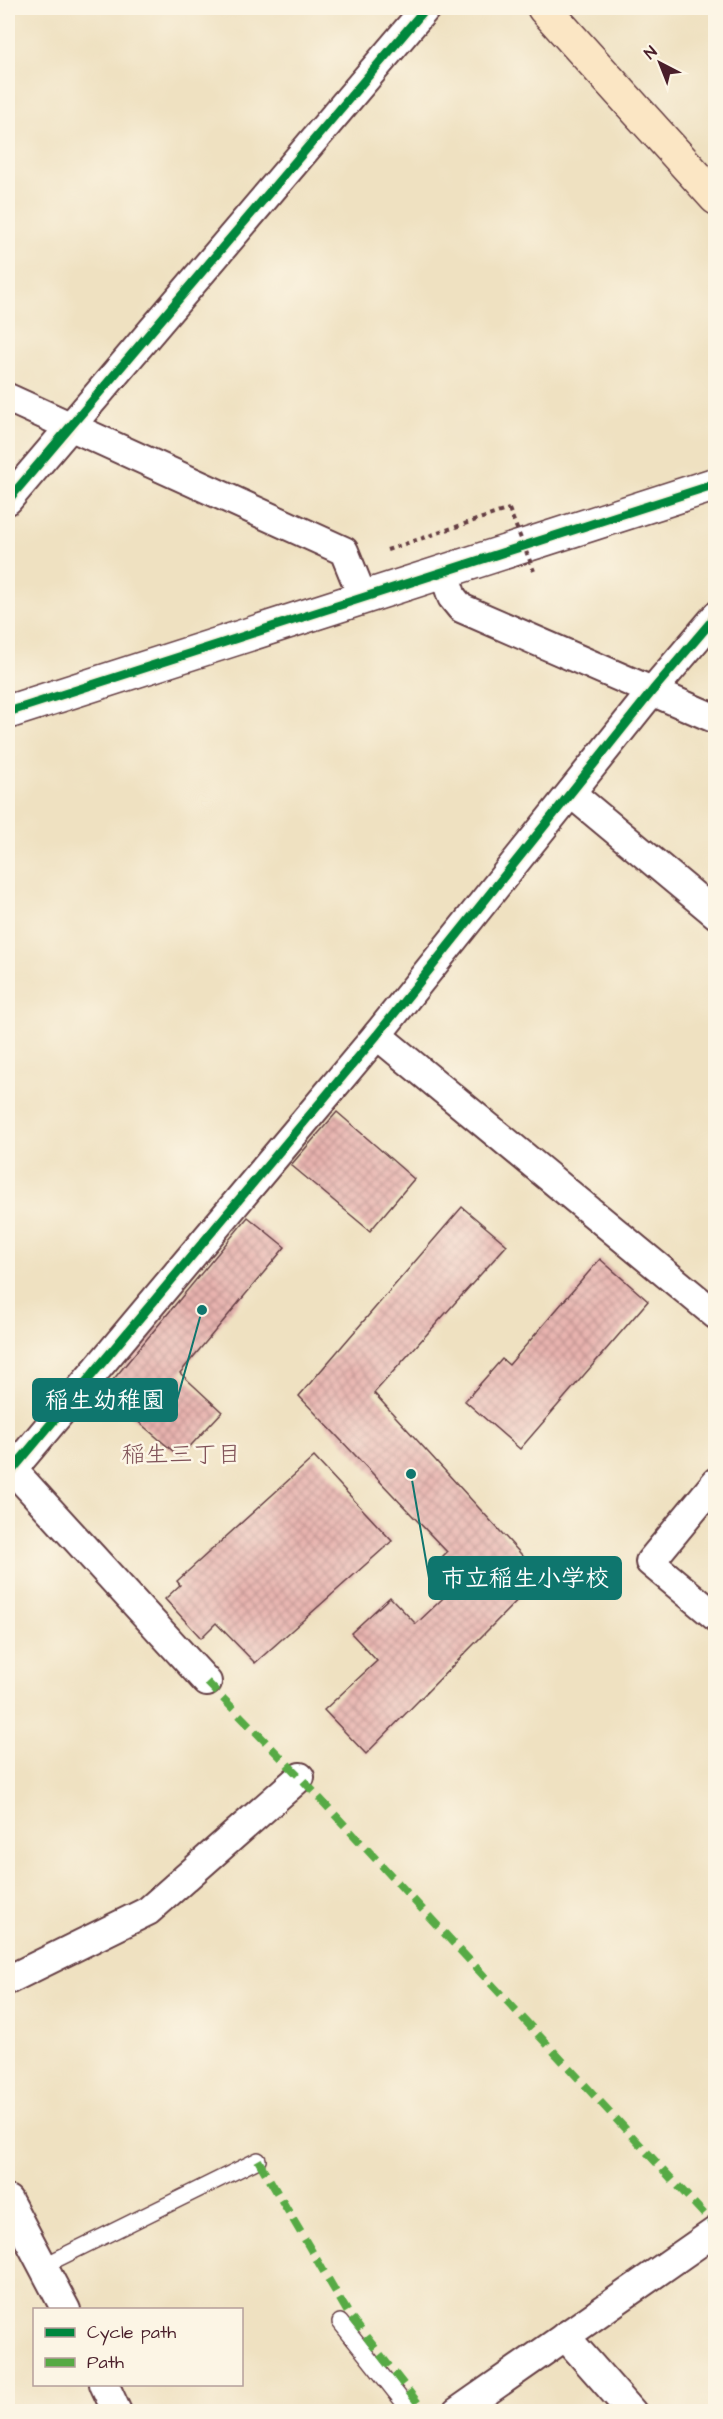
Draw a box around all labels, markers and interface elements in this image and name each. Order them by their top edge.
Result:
north arrow [630,33,690,93]
text: N [640,41,662,64]
callout: 稲生幼稚園 [33,1379,177,1421]
text: 稲生幼稚園 [45,1384,165,1418]
district label: 稲生三丁目 [121,1438,241,1472]
callout: 市立稲生小学校 [429,1557,621,1599]
text: 市立稲生小学校 [441,1562,609,1596]
legend [33,2308,243,2386]
text: Cycle path [87,2320,176,2346]
text: Path [87,2350,124,2375]

